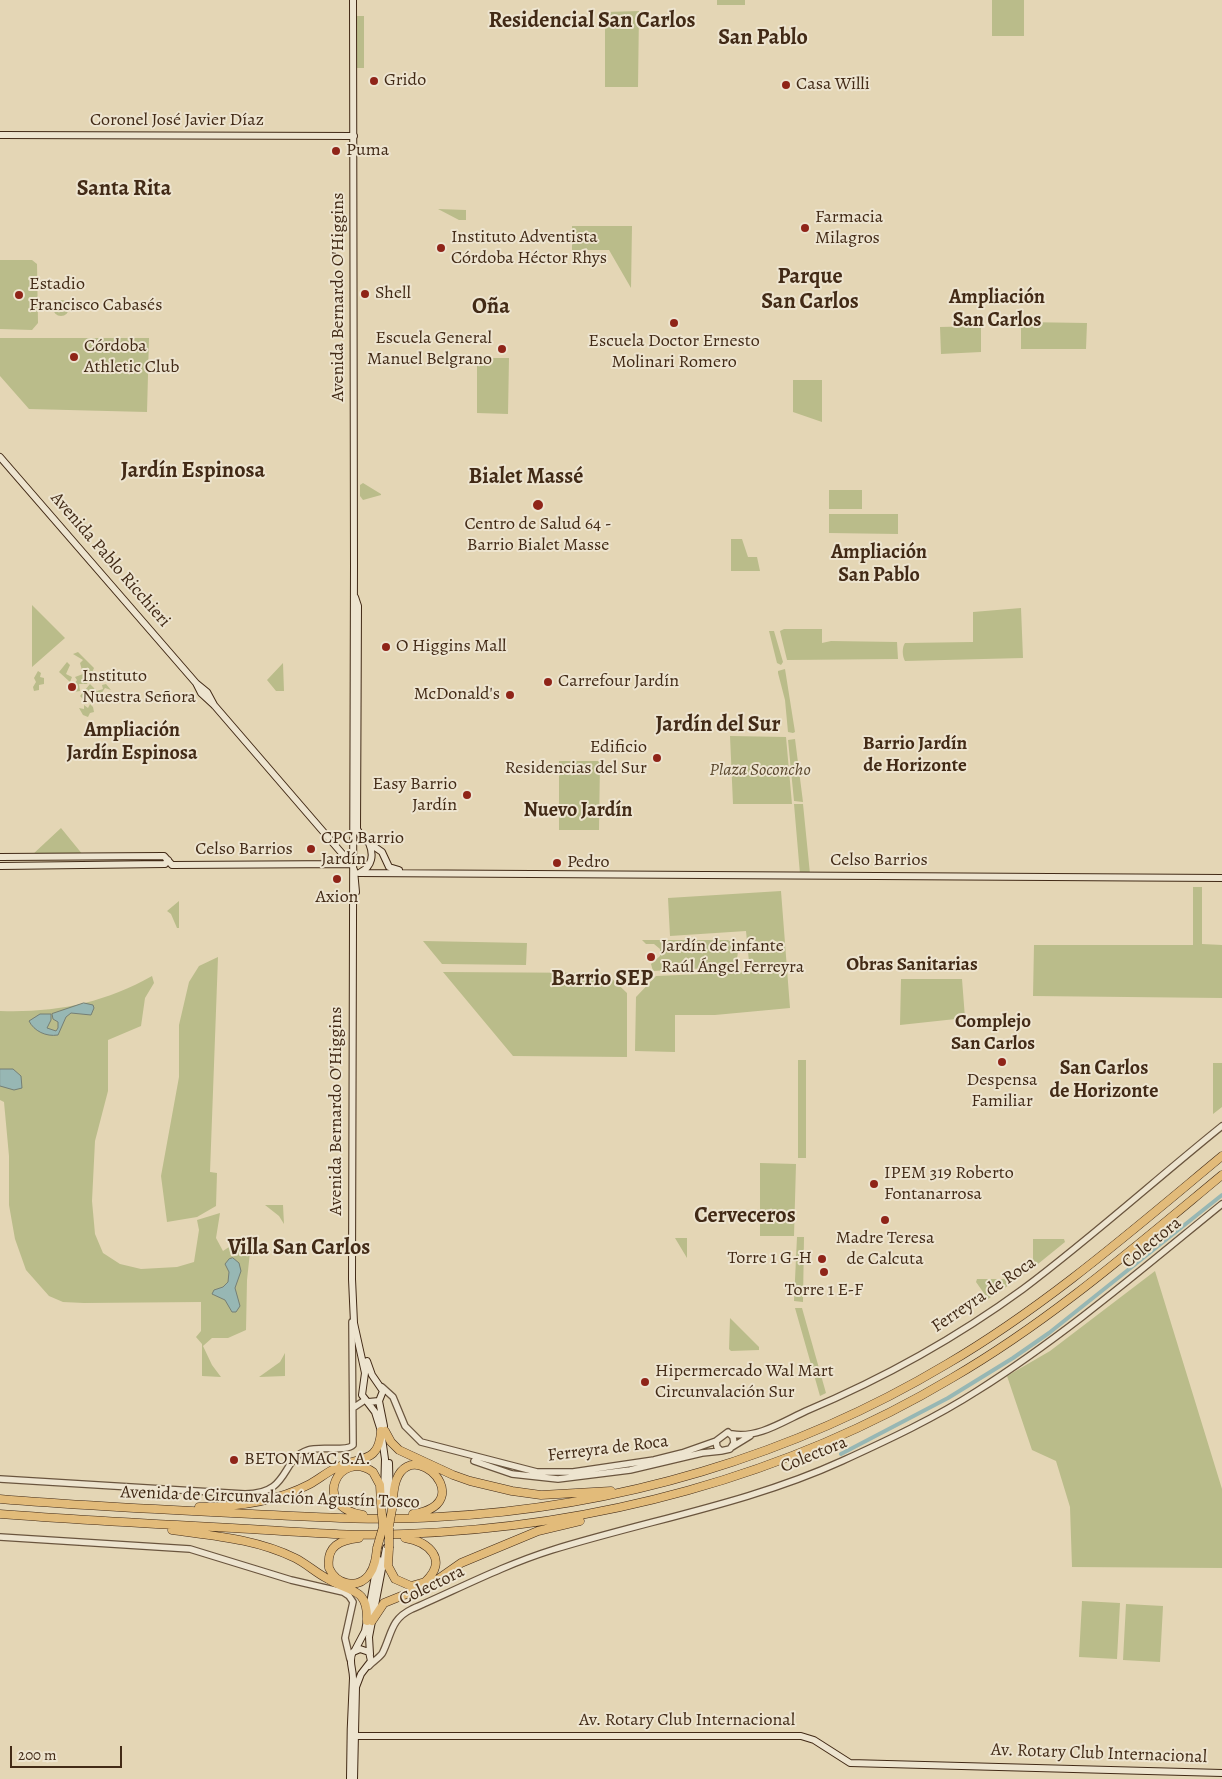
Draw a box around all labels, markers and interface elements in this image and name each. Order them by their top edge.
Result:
district label: Residencial San Carlos [489,9,695,35]
district label: San Pablo [718,26,808,52]
place label: Grido [384,70,426,92]
place label: Casa Willi [796,74,870,96]
marker: Grido [368,75,380,87]
marker: Casa Willi [780,79,792,91]
street label: Coronel José Javier Díaz [90,110,264,132]
place label: Puma [346,140,389,162]
marker: Puma [330,145,342,157]
district label: Santa Rita [77,177,171,203]
street label: Avenida Bernardo O'Higgins [328,193,350,401]
place label: Farmacia Milagros [815,207,883,250]
marker: Farmacia Milagros [799,222,811,234]
place label: Instituto Adventista Córdoba Héctor Rhys [451,227,607,270]
marker: Instituto Adventista Córdoba Héctor Rhys [435,242,447,254]
district label: Parque San Carlos [761,265,859,316]
place label: Estadio Francisco Cabasés [29,274,162,316]
place label: Shell [375,283,411,305]
district label: Ampliación San Carlos [949,286,1045,333]
marker: Shell [359,288,371,300]
marker: Estadio Francisco Cabasés [13,289,25,301]
district label: Oña [472,295,510,321]
marker: Escuela Doctor Ernesto Molinari Romero [668,317,680,329]
place label: Escuela General Manuel Belgrano [367,328,492,370]
place label: Escuela Doctor Ernesto Molinari Romero [588,331,760,374]
place label: Córdoba Athletic Club [84,336,179,378]
marker: Escuela General Manuel Belgrano [496,343,508,355]
marker: Córdoba Athletic Club [68,351,80,363]
district label: Jardín Espinosa [121,459,265,485]
district label: Bialet Massé [469,465,583,491]
street label: Avenida Pablo Ricchieri [45,488,175,632]
marker: Centro de Salud 64 - Barrio Bialet Masse [531,498,545,512]
place label: Centro de Salud 64 - Barrio Bialet Masse [464,514,612,556]
district label: Ampliación San Pablo [831,541,927,588]
place label: O Higgins Mall [396,636,507,658]
marker: O Higgins Mall [380,641,392,653]
place label: Instituto Nuestra Señora [82,666,196,709]
place label: Carrefour Jardín [558,671,679,693]
marker: Carrefour Jardín [542,676,554,688]
marker: Instituto Nuestra Señora [66,681,78,693]
place label: McDonald's [414,684,500,706]
marker: McDonald's [504,689,516,701]
district label: Jardín del Sur [655,713,781,739]
district label: Ampliación Jardín Espinosa [66,719,198,766]
district label: Barrio Jardín de Horizonte [863,733,967,777]
place label: Edificio Residencias del Sur [505,737,647,780]
marker: Edificio Residencias del Sur [651,752,663,764]
park label: Plaza Soconcho [709,760,811,782]
place label: Easy Barrio Jardín [373,774,457,816]
marker: Easy Barrio Jardín [461,789,473,801]
district label: Nuevo Jardín [523,799,633,823]
place label: CPC Barrio Jardín [321,828,404,871]
street label: Celso Barrios [195,839,293,861]
marker: CPC Barrio Jardín [305,843,317,855]
street label: Celso Barrios [830,850,928,872]
place label: Pedro [567,852,610,874]
marker: Pedro [551,857,563,869]
marker: Axion [331,873,343,885]
place label: Axion [316,887,358,909]
place label: Jardín de infante Raúl Ángel Ferreyra [661,936,804,979]
marker: Jardín de infante Raúl Ángel Ferreyra [645,951,657,963]
district label: Obras Sanitarias [846,954,978,976]
district label: Barrio SEP [551,967,653,993]
street label: Avenida Bernardo O'Higgins [326,1007,348,1215]
district label: Complejo San Carlos [951,1011,1035,1055]
marker: Despensa Familiar [996,1056,1008,1068]
district label: San Carlos de Horizonte [1050,1057,1158,1104]
place label: Despensa Familiar [966,1070,1038,1112]
place label: IPEM 319 Roberto Fontanarrosa [884,1163,1014,1206]
marker: IPEM 319 Roberto Fontanarrosa [868,1178,880,1190]
district label: Cerveceros [694,1204,796,1230]
street label: Colectora [1118,1213,1186,1273]
marker: Madre Teresa de Calcuta [879,1214,891,1226]
place label: Madre Teresa de Calcuta [836,1228,934,1270]
district label: Villa San Carlos [228,1236,370,1262]
place label: Torre 1 G-H [727,1248,812,1270]
street label: Ferreyra de Roca [928,1252,1040,1338]
marker: Torre 1 G-H [816,1253,828,1265]
marker: Torre 1 E-F [818,1266,830,1278]
place label: Torre 1 E-F [785,1280,863,1302]
place label: Hipermercado Wal Mart Circunvalación Sur [655,1361,834,1404]
marker: Hipermercado Wal Mart Circunvalación Sur [639,1376,651,1388]
street label: Ferreyra de Roca [546,1431,670,1467]
street label: Colectora [778,1432,850,1478]
place label: BETONMAC S.A. [244,1449,371,1471]
marker: BETONMAC S.A. [228,1454,240,1466]
street label: Avenida de Circunvalación Agustín Tosco [120,1482,420,1514]
street label: Colectora [396,1561,468,1611]
street label: Av. Rotary Club Internacional [579,1710,795,1732]
scale bar [12,1736,125,1768]
street label: Av. Rotary Club Internacional [991,1739,1207,1769]
text: 200 m [18,1745,57,1765]

